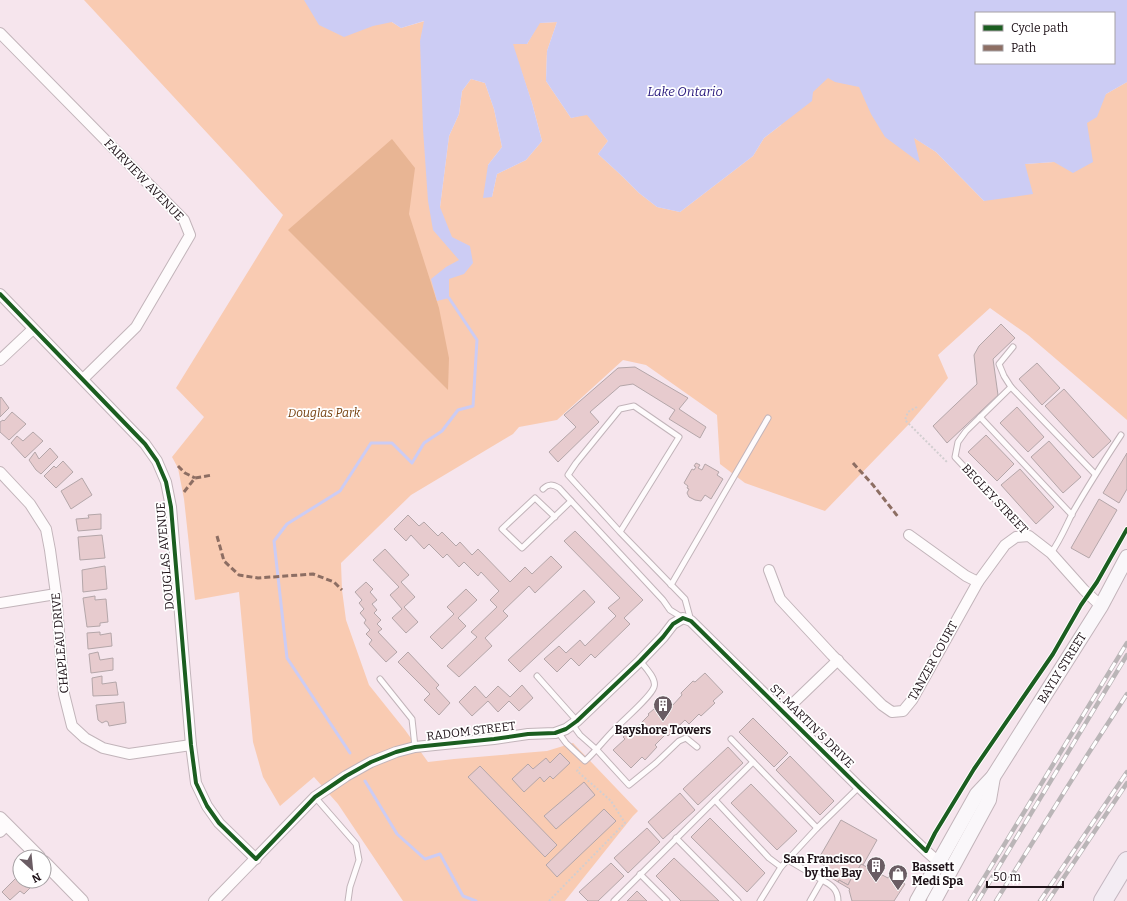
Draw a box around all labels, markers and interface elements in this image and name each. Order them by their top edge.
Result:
legend [975,12,1115,64]
text: Cycle path [1011,21,1069,35]
text: Path [1011,41,1037,55]
water label: Lake Ontario [647,84,723,99]
street label: FAIRVIEW AVENUE [101,136,187,224]
park label: Douglas Park [288,406,361,420]
street label: BEGLEY STREET [959,461,1031,537]
street label: DOUGLAS AVENUE [153,501,177,611]
street label: CHAPLEAU DRIVE [49,592,71,694]
street label: TANZER COURT [905,619,961,703]
street label: BAYLY STREET [1035,630,1089,706]
street label: ST. MARTIN'S DRIVE [767,681,857,771]
building icon: Bayshore Towers [652,694,674,722]
street label: RADOM STREET [426,719,516,743]
place label: Bayshore Towers [615,723,711,737]
north arrow [12,849,52,889]
place label: San Francisco by the Bay [783,852,862,880]
building icon: San Francisco by the Bay [865,855,887,883]
place label: Bassett Medi Spa [912,860,963,888]
shop icon: Bassett Medi Spa [887,863,909,891]
scale bar [987,863,1063,889]
text: N [29,870,43,885]
text: 50 m [993,870,1022,884]

